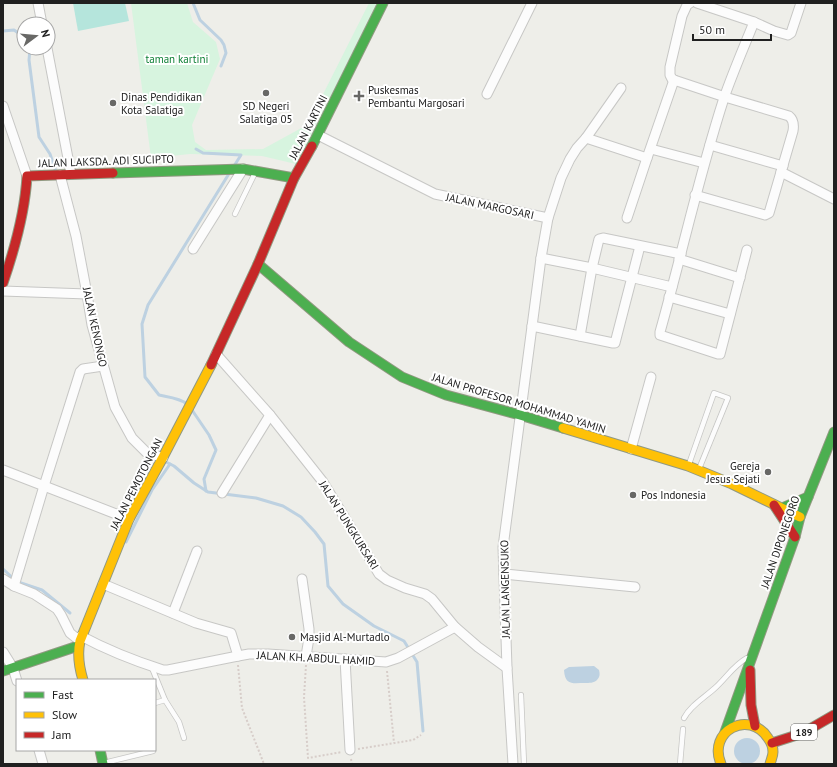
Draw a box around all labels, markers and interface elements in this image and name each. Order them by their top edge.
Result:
north arrow [16,16,56,56]
scale bar [693,16,771,42]
text: 50 m [699,22,725,37]
text: N [38,28,53,39]
park label: taman kartini [146,52,209,66]
place label: Puskesmas Pembantu Margosari [368,83,465,110]
marker: SD Negeri Salatiga 05 [261,88,271,98]
place label: Dinas Pendidikan Kota Salatiga [121,90,202,117]
marker: Puskesmas Pembantu Margosari [353,90,365,102]
street label: JALAN KARTINI [285,92,330,163]
marker: Dinas Pendidikan Kota Salatiga [108,98,118,108]
place label: SD Negeri Salatiga 05 [240,99,292,126]
street label: JALAN LAKSDA. ADI SUCIPTO [37,152,174,170]
street label: JALAN MARGOSARI [444,190,535,222]
street label: JALAN KENONGO [79,285,110,368]
street label: JALAN PROFESOR MOHAMMAD YAMIN [429,370,608,436]
street label: JALAN PEMOTONGAN [106,436,165,533]
place label: Gereja Jesus Sejati [706,459,760,486]
marker: Gereja Jesus Sejati [763,467,773,477]
street label: JALAN PUNGKURSARI [315,477,382,572]
place label: Pos Indonesia [641,488,706,502]
marker: Pos Indonesia [628,490,638,500]
street label: JALAN DIPONEGORO [757,494,802,591]
street label: JALAN LANGENSUKO [497,540,513,639]
place label: Masjid Al-Murtadlo [300,630,390,644]
marker: Masjid Al-Murtadlo [287,632,297,642]
street label: JALAN KH. ABDUL HAMID [255,648,376,668]
legend [16,679,156,751]
text: Fast [52,687,73,702]
text: Slow [52,707,77,722]
road number: 189 [791,724,817,740]
text: Jam [51,727,71,742]

